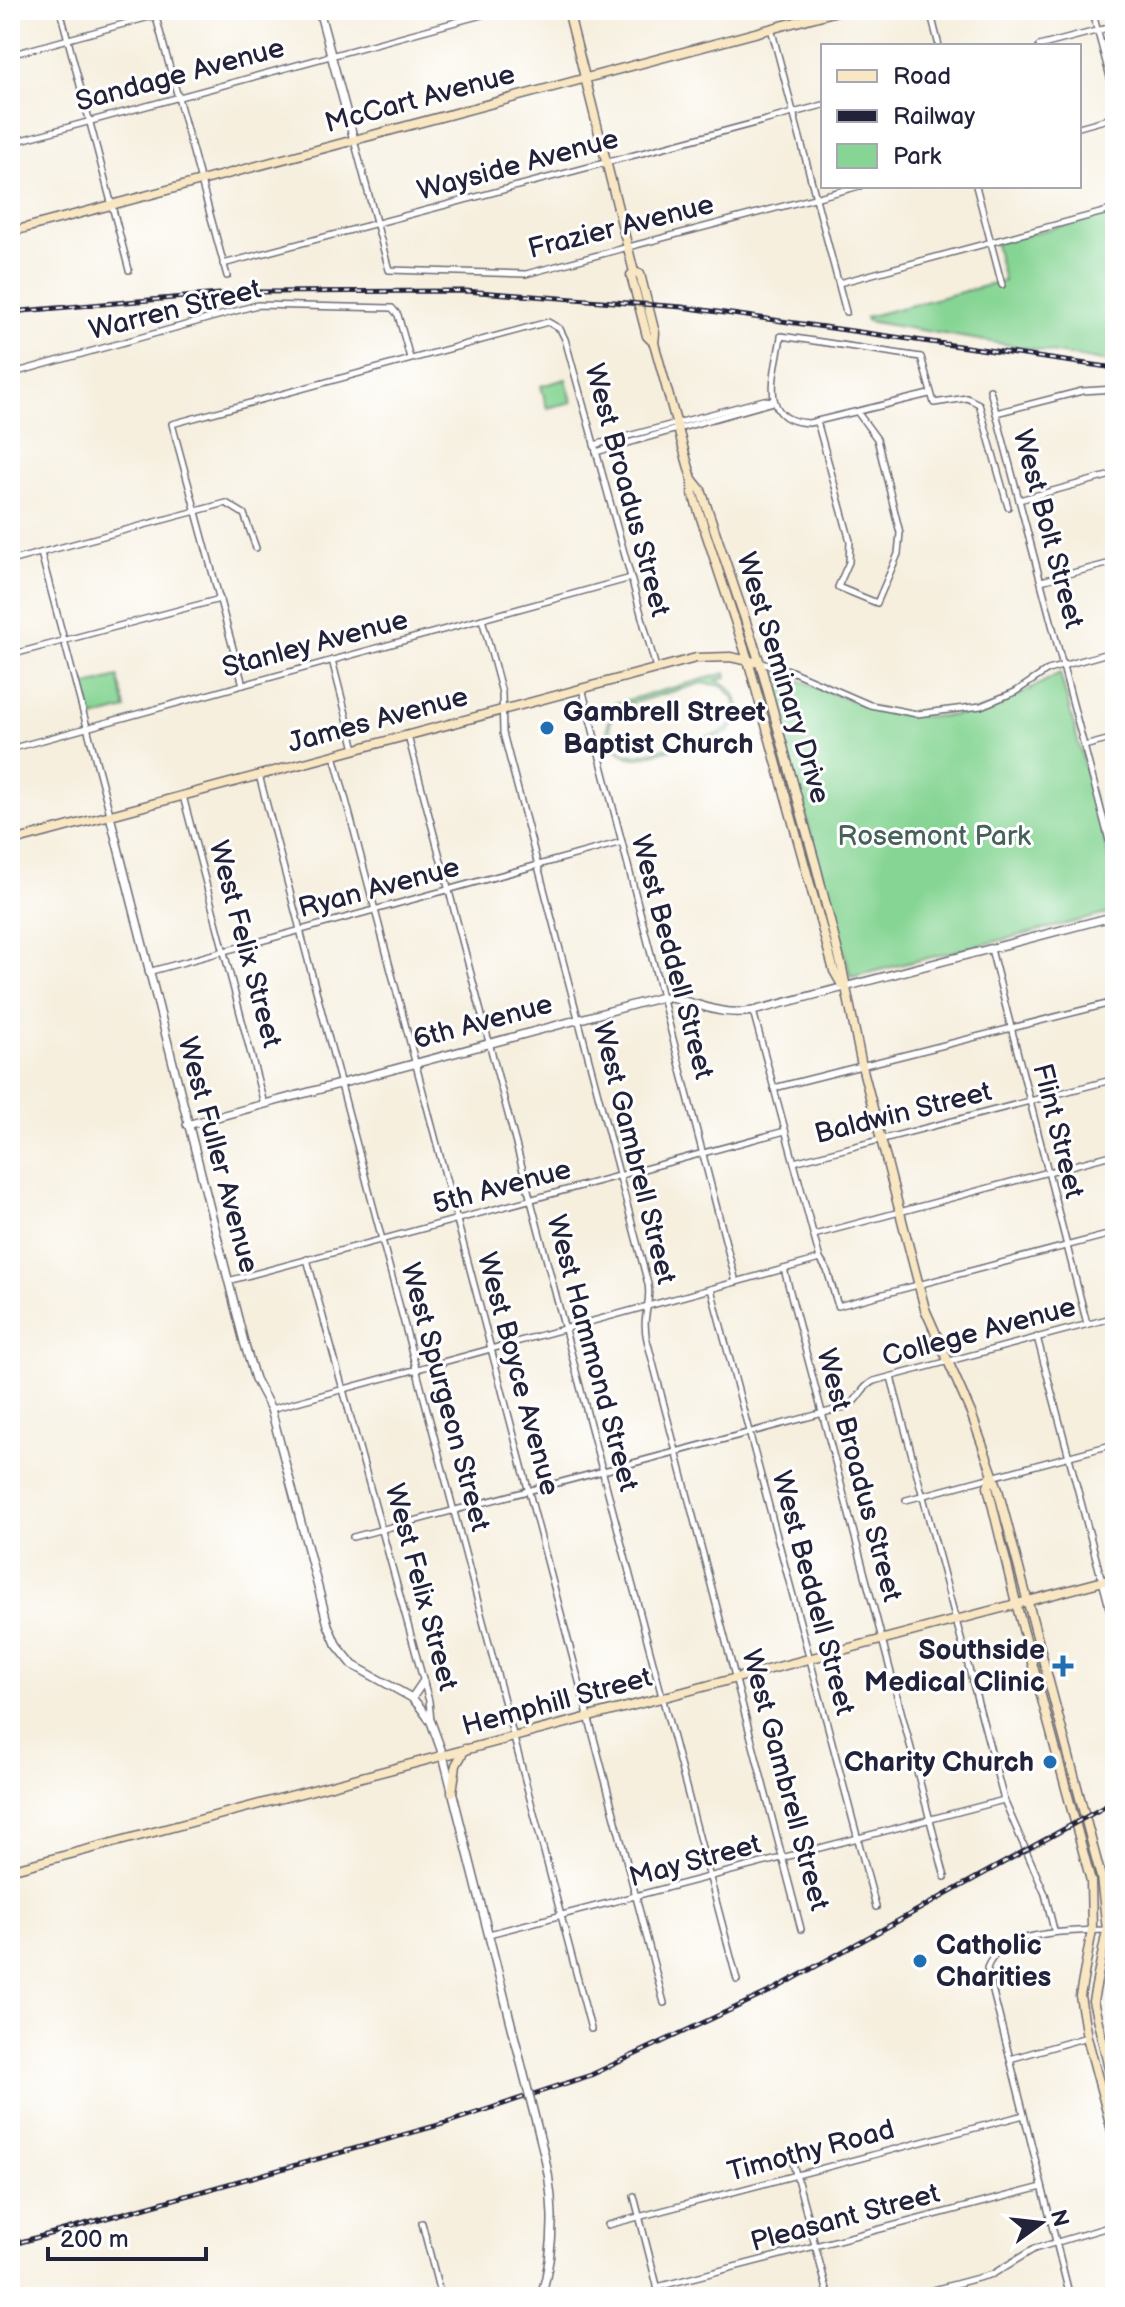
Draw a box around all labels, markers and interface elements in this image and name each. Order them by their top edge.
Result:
street label: Sandage Avenue [72,31,288,119]
legend [821,44,1081,188]
street label: McCart Avenue [321,58,519,140]
text: Road [893,62,951,91]
text: Railway [893,102,975,131]
street label: Wayside Avenue [414,122,622,208]
text: Park [893,142,941,171]
street label: Frazier Avenue [525,188,717,266]
street label: Warren Street [86,273,265,347]
street label: West Broadus Street [577,360,677,620]
street label: West Bolt Street [1006,426,1090,632]
street label: West Seminary Drive [729,549,837,807]
street label: Stanley Avenue [218,603,412,685]
street label: James Avenue [284,680,472,760]
place label: Gambrell Street Baptist Church [563,696,766,761]
marker: Gambrell Street Baptist Church [538,719,556,737]
park label: Rosemont Park [837,820,1031,853]
street label: West Beddell Street [624,831,721,1083]
street label: West Felix Street [202,837,289,1051]
street label: Ryan Avenue [295,851,463,925]
street label: 6th Avenue [410,988,556,1056]
street label: West Gambrell Street [585,1018,683,1288]
street label: West Fuller Avenue [171,1033,265,1277]
street label: Flint Street [1025,1060,1091,1202]
street label: Baldwin Street [811,1075,995,1151]
street label: 5th Avenue [429,1153,575,1221]
street label: West Hammond Street [539,1211,645,1495]
street label: West Boyce Avenue [470,1249,566,1499]
street label: West Spurgeon Street [393,1259,497,1535]
street label: College Avenue [879,1290,1079,1374]
street label: West Broadus Street [809,1345,909,1605]
street label: West Beddell Street [765,1467,862,1719]
street label: West Felix Street [378,1480,465,1694]
place label: Southside Medical Clinic [864,1634,1045,1699]
street label: West Gambrell Street [734,1646,836,1915]
marker: Southside Medical Clinic [1052,1655,1074,1677]
street label: Hemphill Street [459,1661,656,1743]
place label: Charity Church [844,1746,1034,1779]
marker: Charity Church [1041,1753,1059,1771]
street label: May Street [626,1828,765,1894]
place label: Catholic Charities [936,1929,1051,1994]
marker: Catholic Charities [911,1952,929,1970]
street label: Timothy Road [724,2113,898,2189]
street label: Pleasant Street [747,2177,943,2259]
north arrow [1001,2183,1081,2263]
text: N [1044,2207,1074,2230]
scale bar [48,2211,206,2261]
text: 200 m [60,2225,129,2254]

